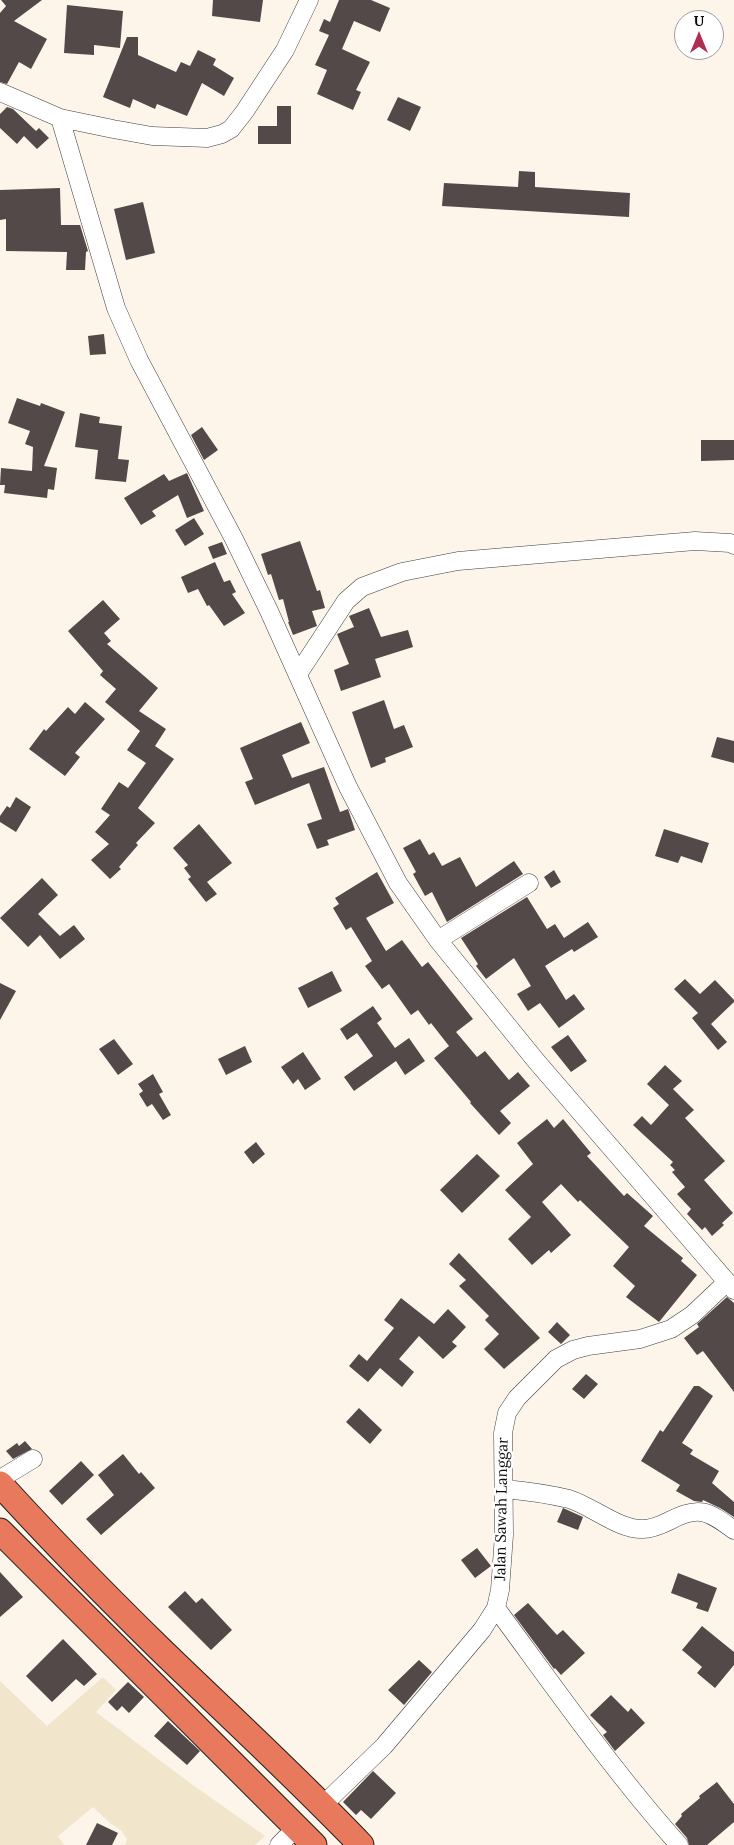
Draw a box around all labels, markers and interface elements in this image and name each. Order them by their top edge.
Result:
north arrow [674,10,724,60]
text: U [694,12,704,30]
street label: Jalan Sawah Langgar [492,1437,512,1581]

